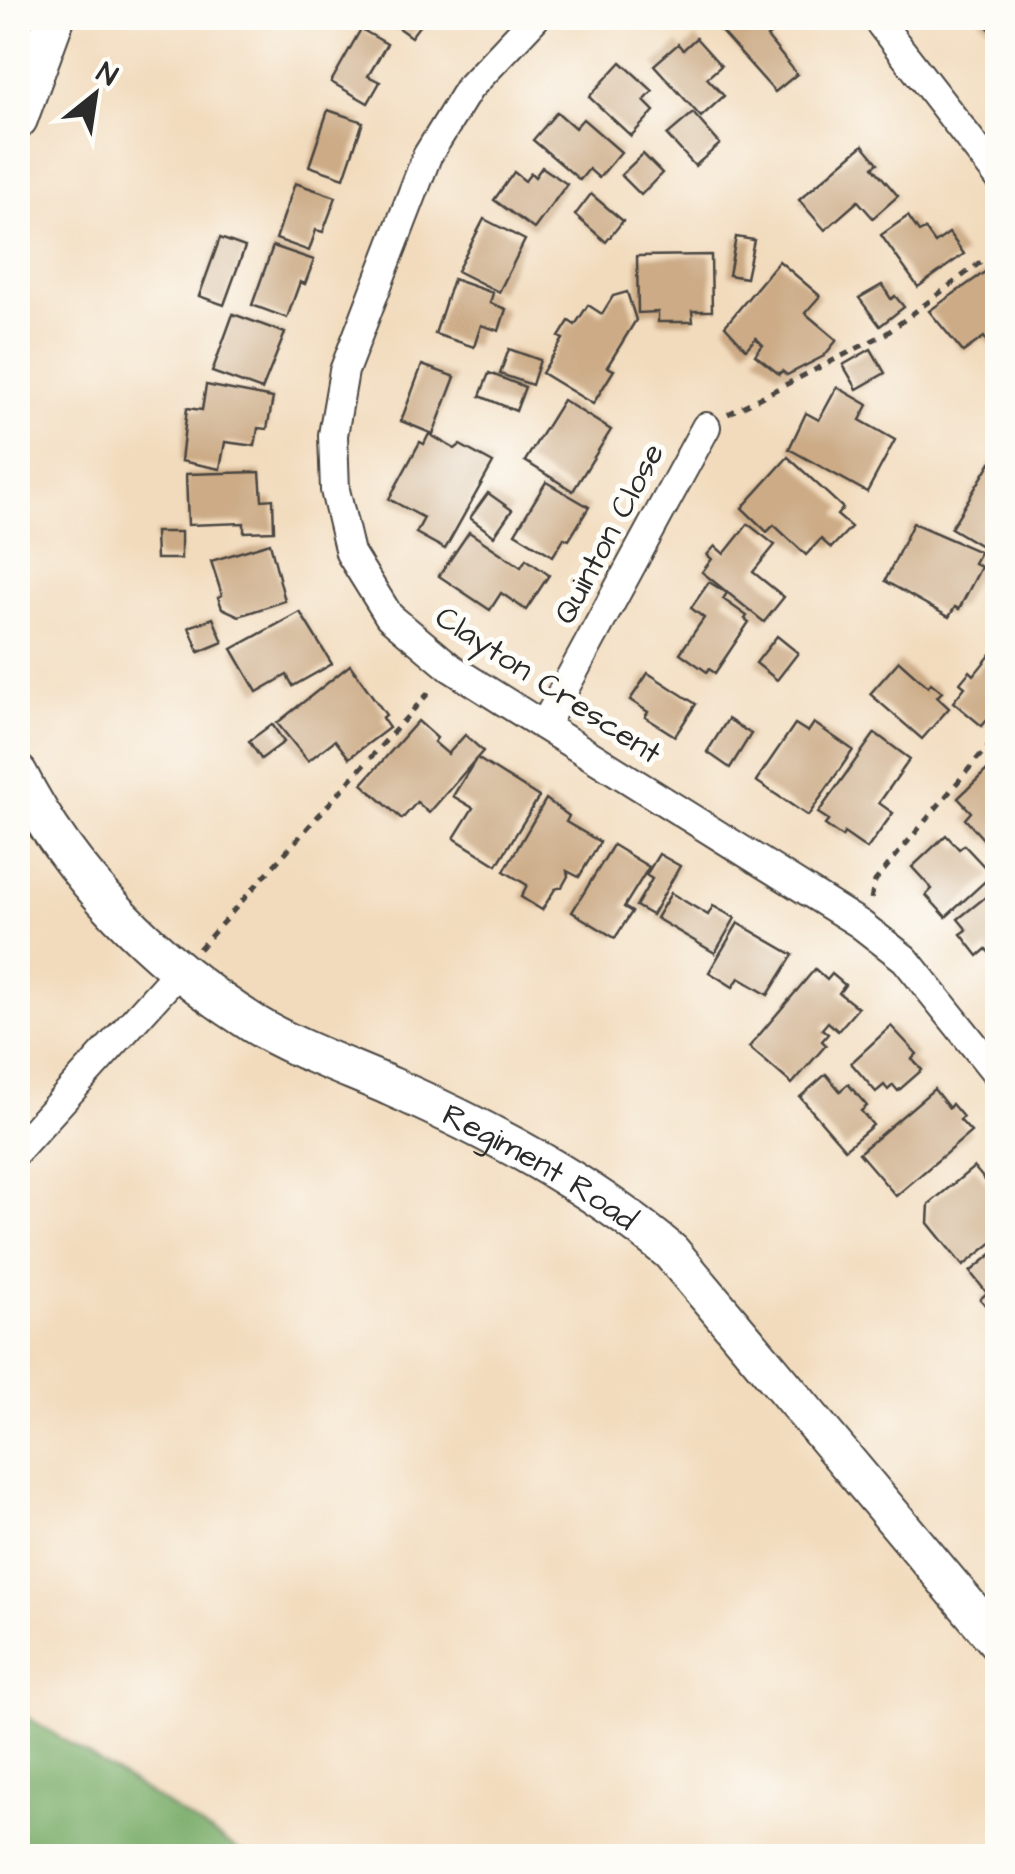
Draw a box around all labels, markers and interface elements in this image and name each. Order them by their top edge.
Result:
north arrow [45,45,145,145]
text: N [89,53,124,96]
street label: Quinton Close [543,435,676,632]
street label: Clayton Crescent [426,595,670,775]
street label: Regiment Road [435,1093,646,1242]

